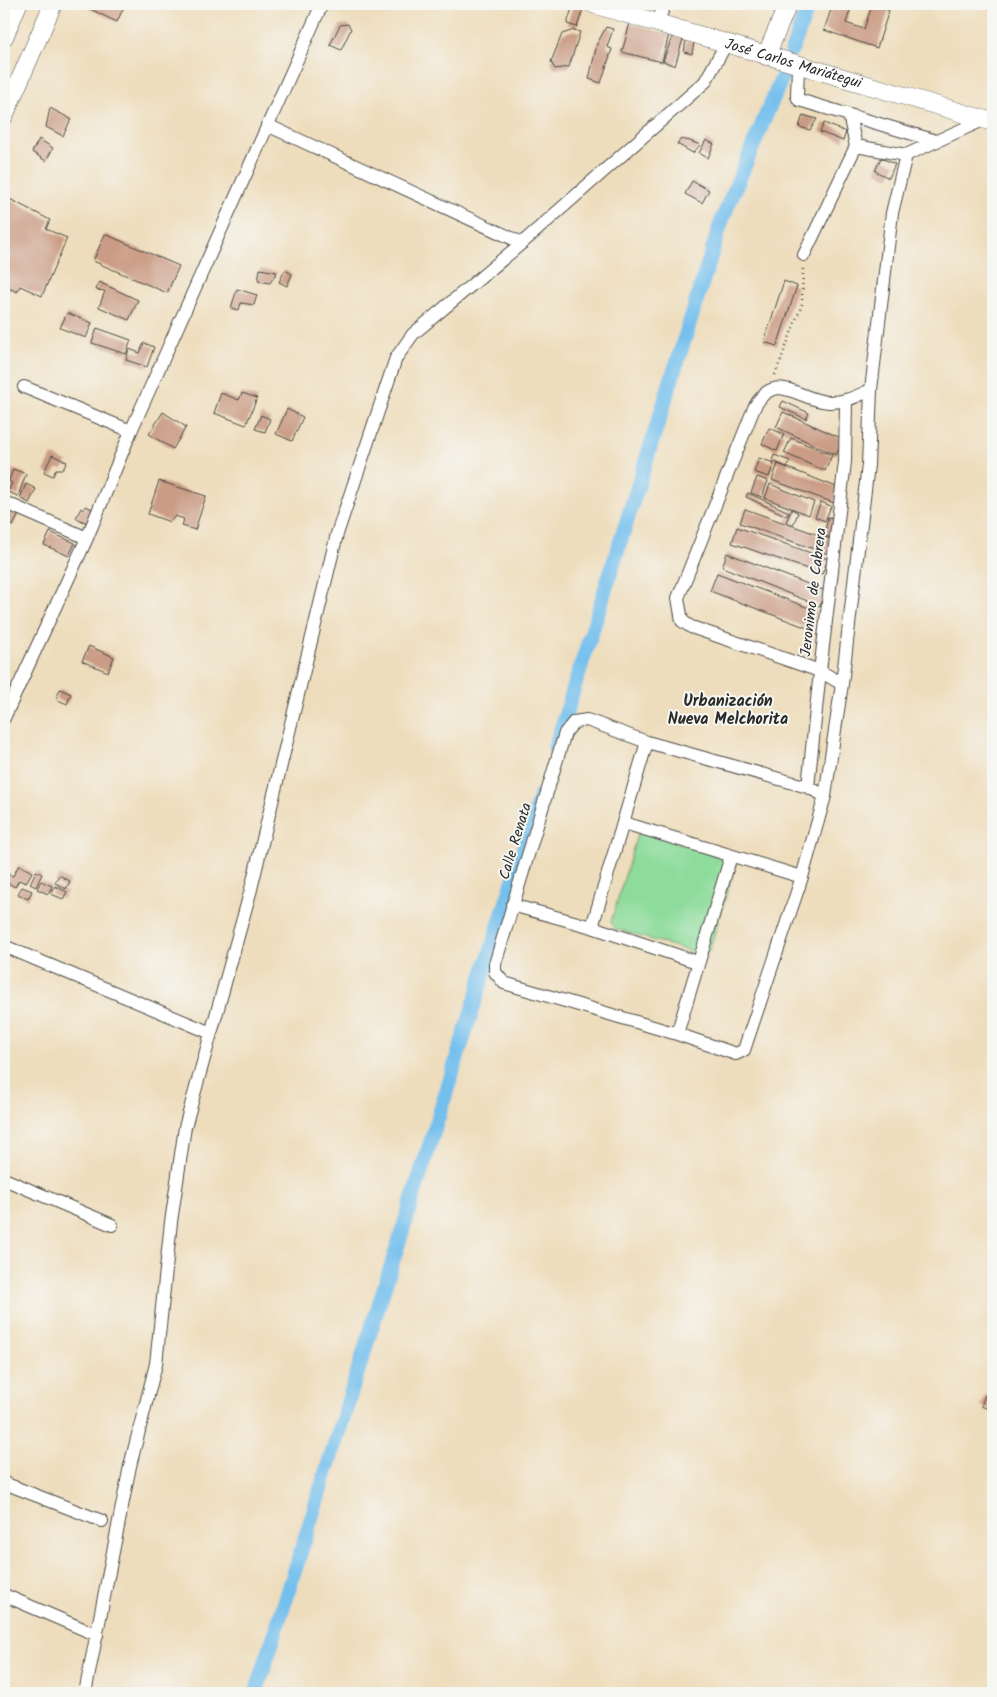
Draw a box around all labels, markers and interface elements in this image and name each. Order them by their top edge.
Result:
street label: José Carlos Mariátegui [722,33,866,96]
street label: Jeronimo de Cabrera [794,526,834,658]
district label: Urbanización Nueva Melchorita [668,689,788,732]
street label: Calle Renata [493,800,539,883]

